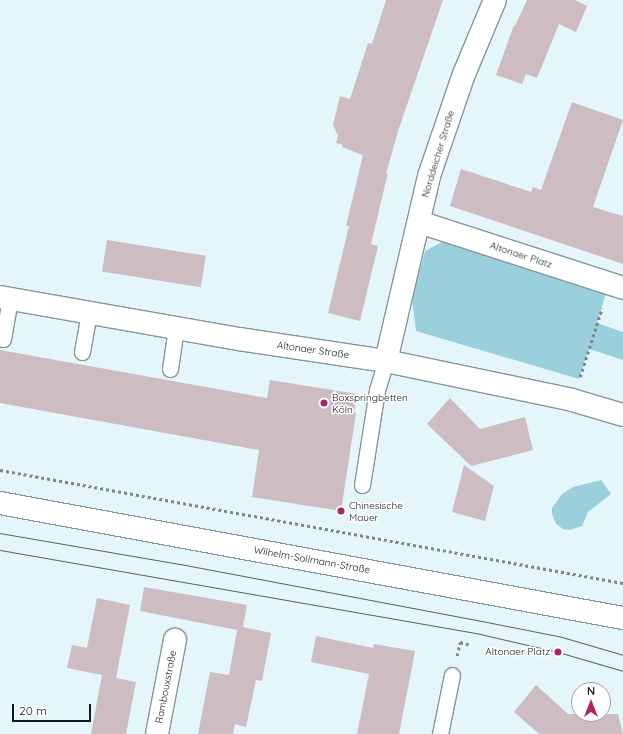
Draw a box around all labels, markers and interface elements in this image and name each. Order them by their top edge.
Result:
street label: Norddeicher Straße [419,109,457,199]
street label: Altonaer Platz [488,239,554,271]
street label: Altonaer Straße [276,339,350,361]
place label: Boxspringbetten Köln [332,391,408,414]
marker: Boxspringbetten Köln [319,398,329,408]
place label: Chinesische Mauer [349,499,403,522]
marker: Chinesische Mauer [336,506,346,516]
street label: Wilhelm-Sollmann-Straße [253,544,371,576]
place label: Altonaer Platz [485,646,550,658]
marker: Altonaer Platz [553,647,563,657]
street label: Rambouxstraße [153,649,179,725]
north arrow [571,682,611,722]
text: N [587,684,595,698]
scale bar [14,696,93,722]
text: 20 m [19,703,47,718]

